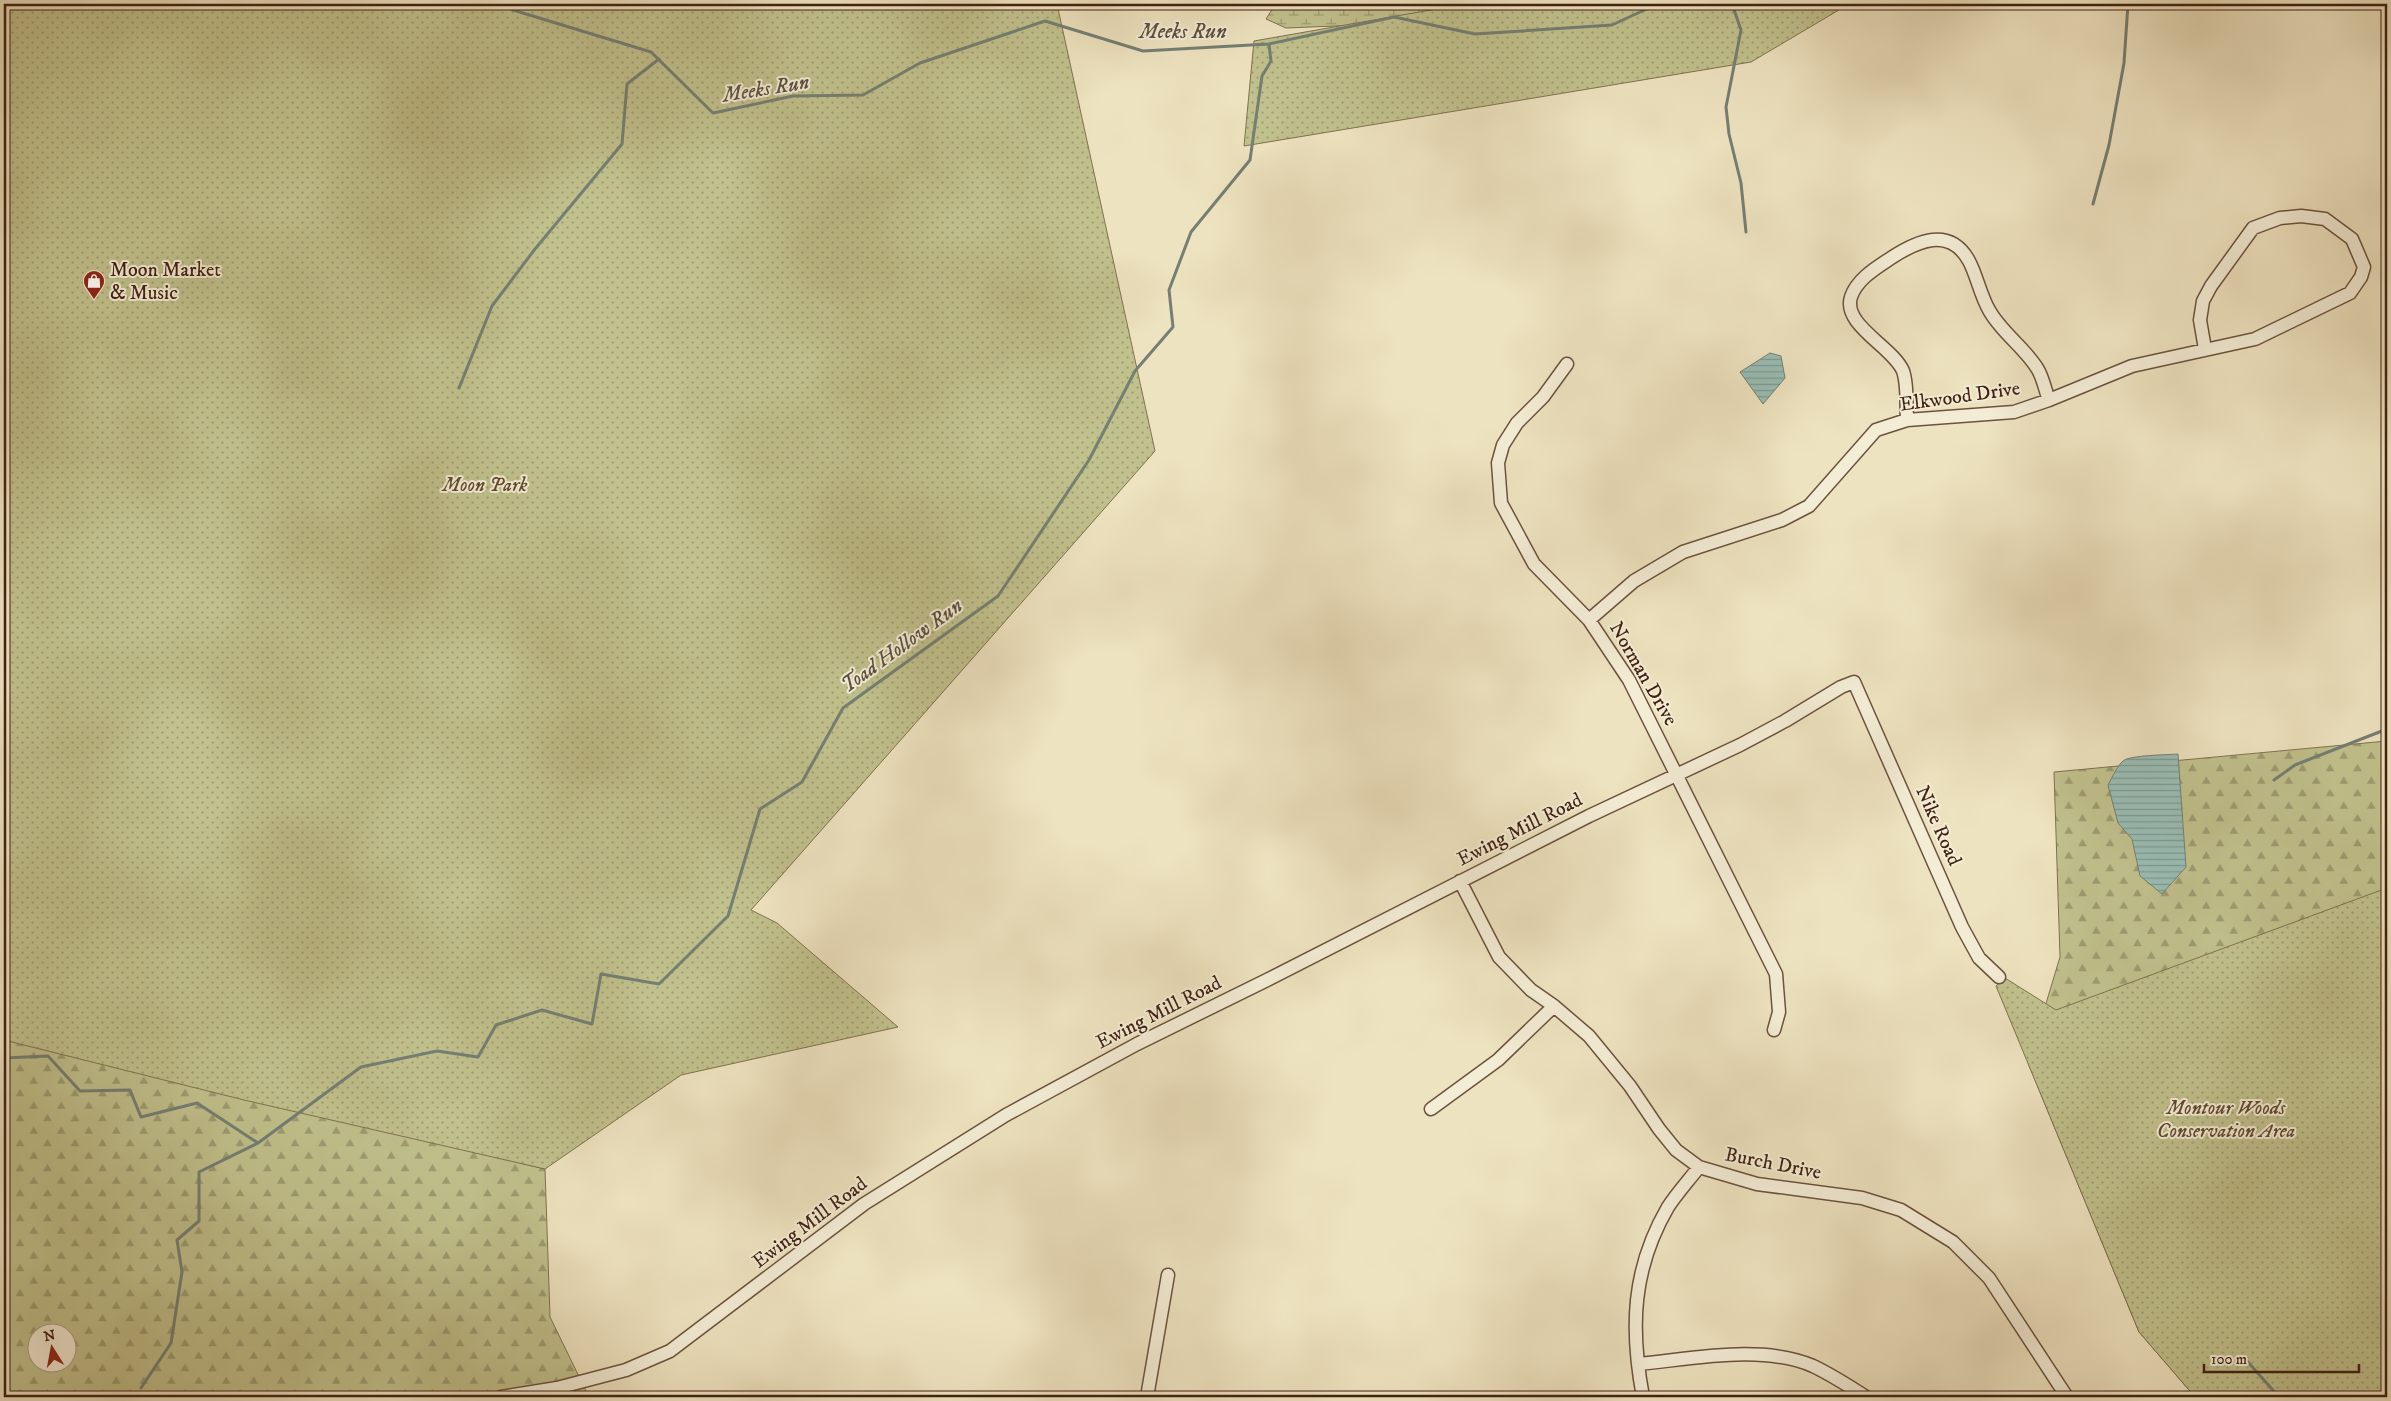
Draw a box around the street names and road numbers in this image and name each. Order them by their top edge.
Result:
street label: Elkwood Drive [1898,376,2022,418]
street label: Norman Drive [1603,618,1683,730]
street label: Nike Road [1909,782,1967,870]
street label: Ewing Mill Road [1453,788,1587,872]
street label: Ewing Mill Road [1092,971,1226,1055]
street label: Burch Drive [1723,1142,1823,1186]
street label: Ewing Mill Road [748,1172,872,1274]

